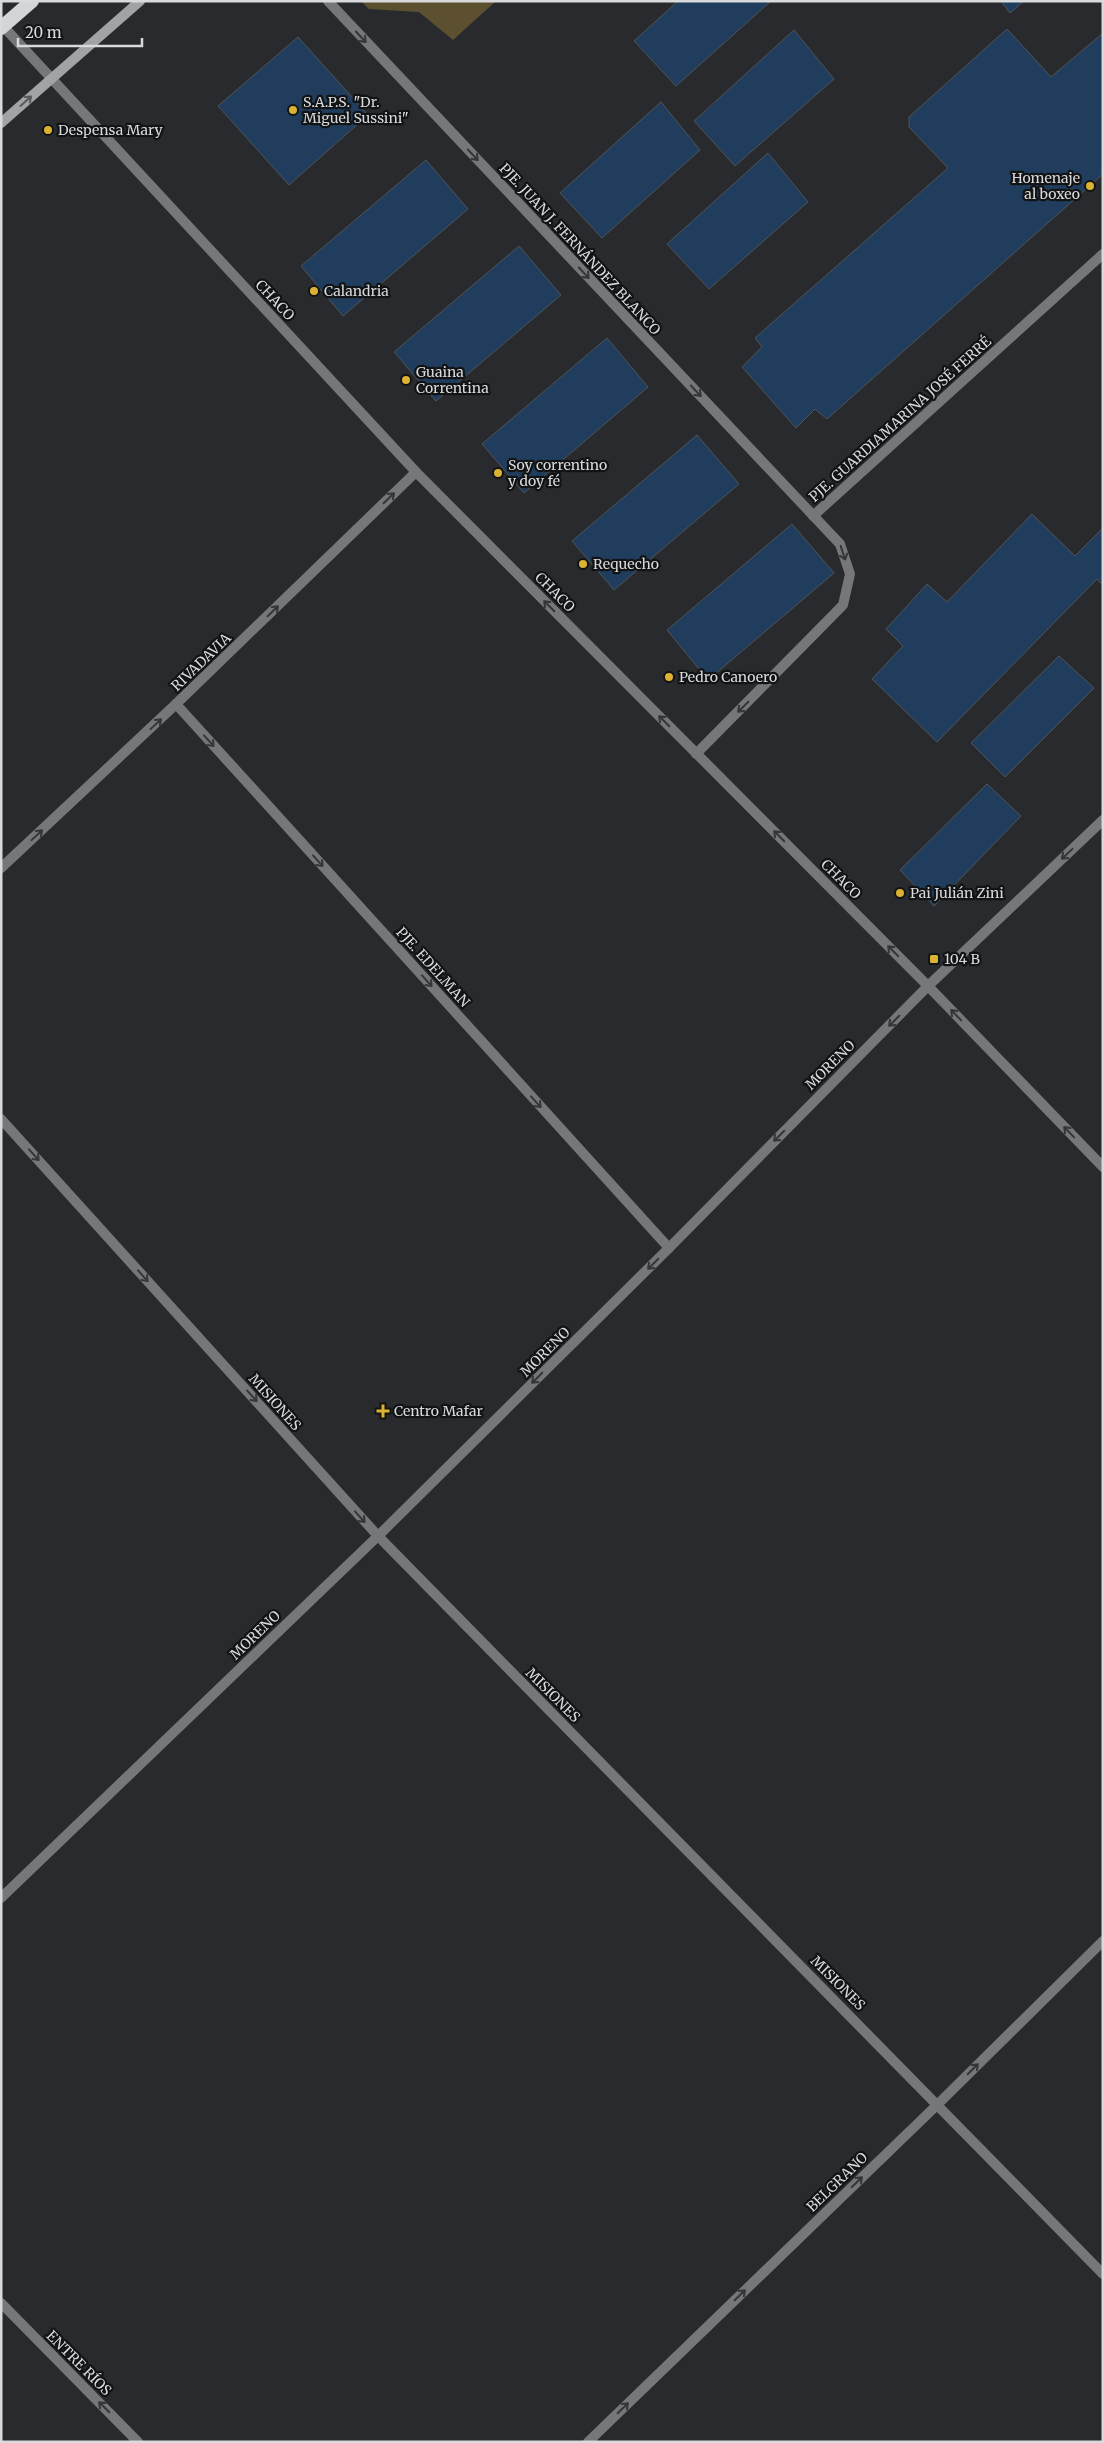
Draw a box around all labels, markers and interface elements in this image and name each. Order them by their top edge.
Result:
scale bar [18,15,141,47]
text: 20 m [25,23,62,42]
one-way arrow [355,30,367,43]
place label: S.A.P.S. "Dr. Miguel Sussini" [303,93,409,127]
one-way arrow [20,95,33,107]
marker: S.A.P.S. "Dr. Miguel Sussini" [287,104,299,116]
place label: Despensa Mary [58,121,163,139]
marker: Despensa Mary [42,124,54,136]
one-way arrow [467,149,479,161]
street label: PJE. JUAN J. FERNÁNDEZ BLANCO [496,159,664,339]
place label: Homenaje al boxeo [1011,169,1080,203]
marker: Homenaje al boxeo [1084,180,1096,192]
one-way arrow [578,267,590,279]
street label: CHACO [252,276,298,324]
place label: Calandria [324,282,389,300]
marker: Calandria [308,285,320,297]
street label: PJE. GUARDIAMARINA JOSÉ FERRÉ [805,332,995,506]
place label: Guaina Correntina [416,363,489,397]
marker: Guaina Correntina [400,374,412,386]
one-way arrow [690,385,702,398]
place label: Soy correntino y doy fé [508,456,607,490]
marker: Soy correntino y doy fé [492,467,504,479]
one-way arrow [383,492,396,504]
one-way arrow [839,544,849,560]
place label: Requecho [593,555,659,573]
marker: Requecho [577,558,589,570]
street label: CHACO [531,568,579,616]
one-way arrow [543,600,555,612]
one-way arrow [266,605,279,617]
street label: RIVADAVIA [167,629,235,695]
place label: Pedro Canoero [679,668,777,686]
marker: Pedro Canoero [663,671,675,683]
one-way arrow [736,701,749,713]
one-way arrow [658,715,670,727]
one-way arrow [149,718,162,730]
one-way arrow [203,734,215,747]
one-way arrow [30,829,43,841]
one-way arrow [773,831,785,843]
one-way arrow [1061,848,1074,860]
one-way arrow [312,854,324,867]
street label: CHACO [817,855,865,903]
place label: Pai Julián Zini [910,884,1004,902]
marker: Pai Julián Zini [894,887,906,899]
street label: PJE. EDELMAN [392,923,474,1011]
one-way arrow [888,946,900,958]
place label: 104 B [944,950,980,968]
marker: 104 B [928,953,940,965]
one-way arrow [421,975,433,988]
one-way arrow [950,1009,962,1022]
one-way arrow [888,1014,900,1026]
street label: MORENO [801,1036,859,1094]
one-way arrow [530,1095,542,1108]
one-way arrow [1063,1126,1075,1139]
one-way arrow [773,1130,785,1142]
one-way arrow [28,1149,40,1162]
one-way arrow [646,1258,659,1270]
one-way arrow [137,1269,149,1282]
street label: MORENO [516,1323,574,1381]
street label: MISIONES [245,1370,305,1434]
one-way arrow [531,1372,543,1384]
one-way arrow [246,1390,257,1403]
place label: Centro Mafar [394,1402,483,1420]
marker: Centro Mafar [376,1404,390,1418]
one-way arrow [355,1511,366,1524]
street label: MORENO [226,1607,284,1663]
street label: MISIONES [522,1664,584,1726]
street label: MISIONES [807,1952,869,2014]
one-way arrow [967,2063,980,2075]
street label: BELGRANO [803,2148,871,2216]
one-way arrow [851,2176,863,2188]
one-way arrow [734,2289,746,2301]
street label: ENTRE RÍOS [43,2327,115,2399]
one-way arrow [98,2401,110,2413]
one-way arrow [617,2402,629,2414]

